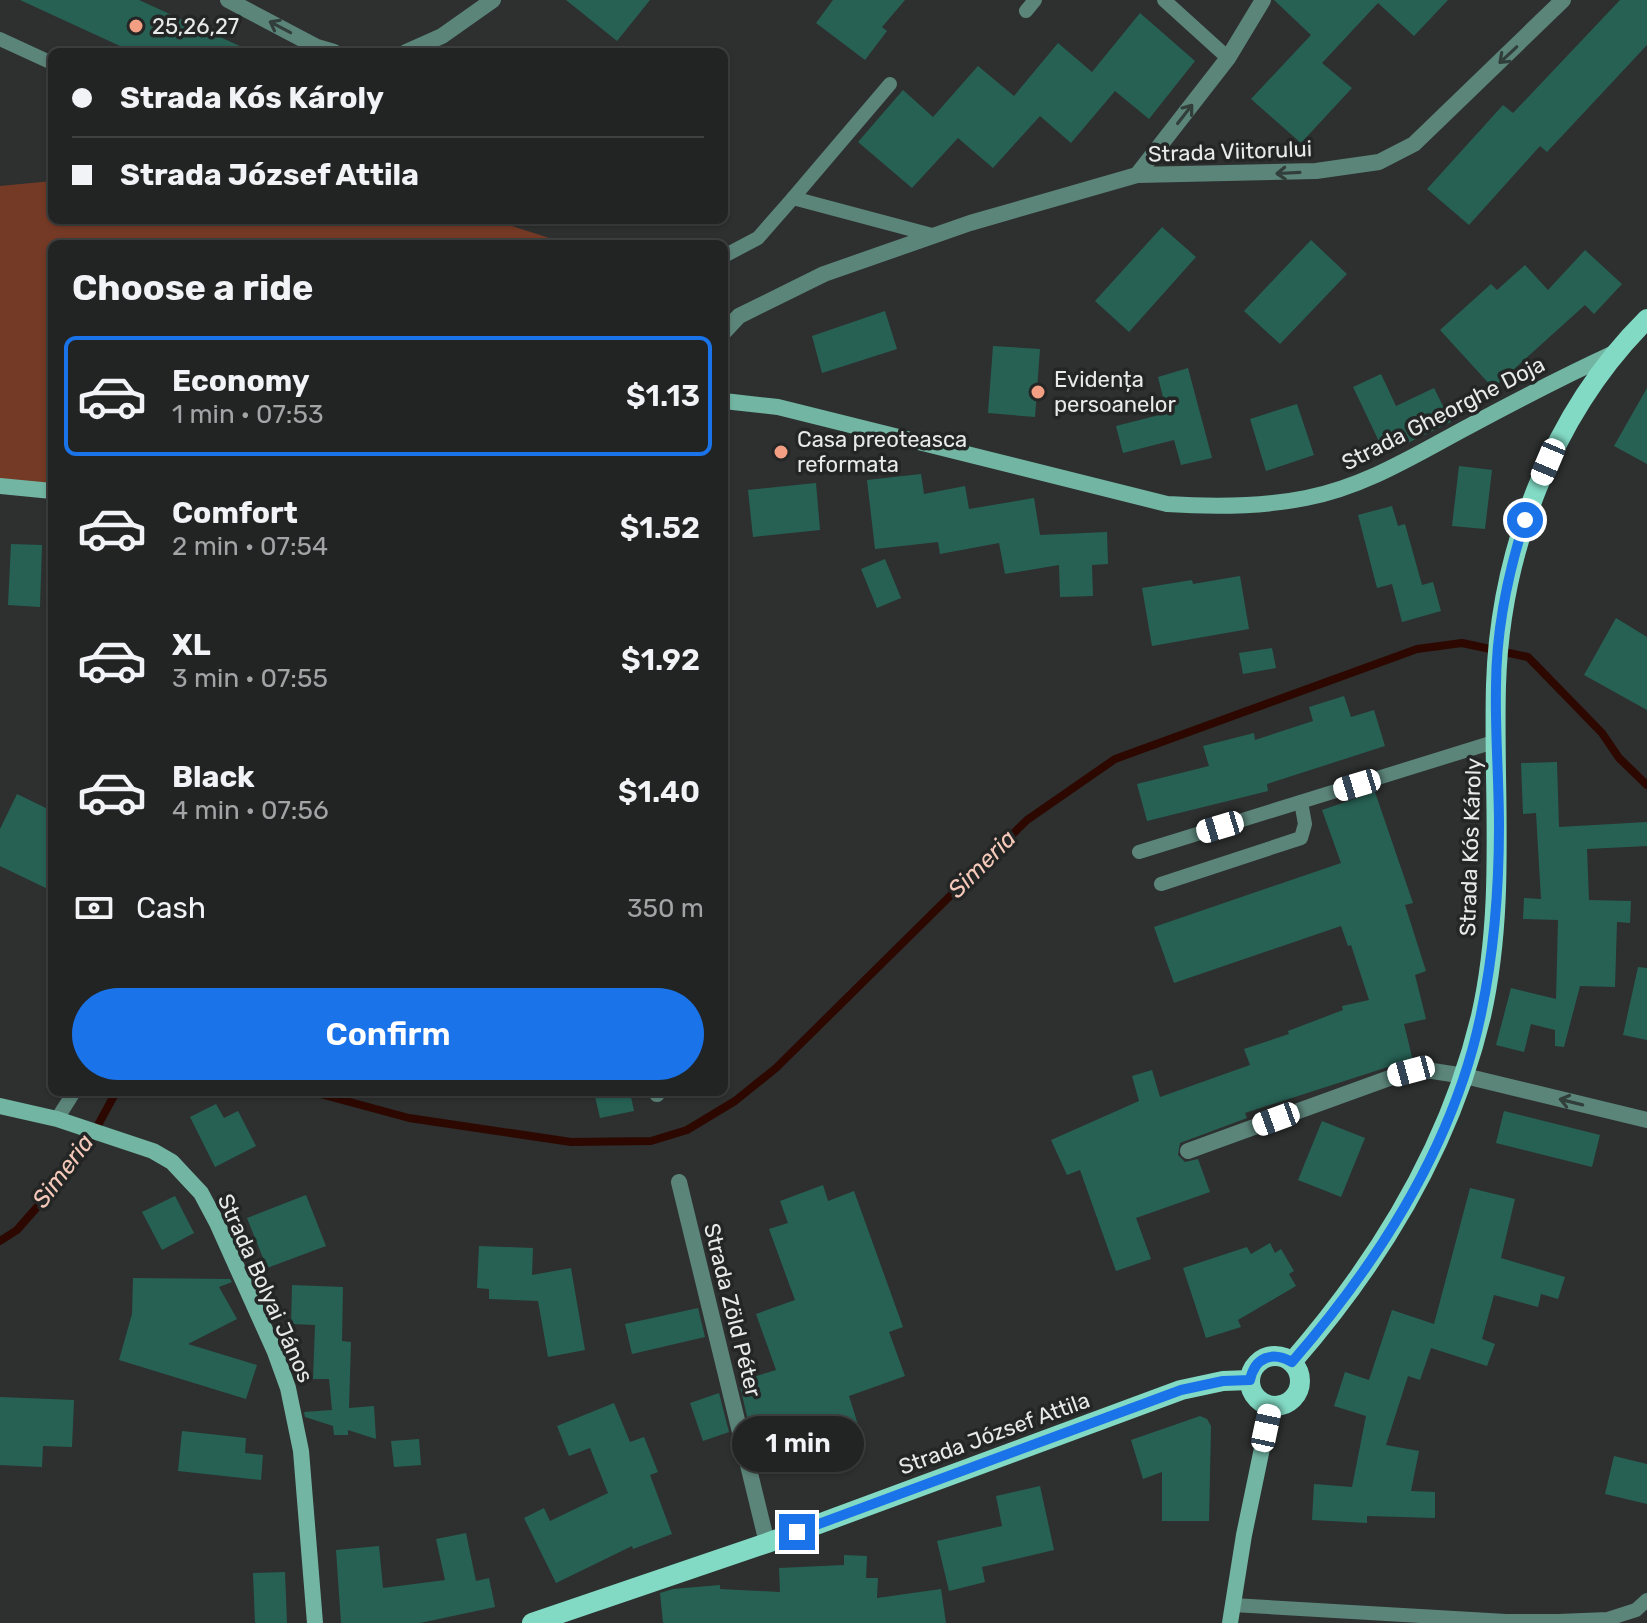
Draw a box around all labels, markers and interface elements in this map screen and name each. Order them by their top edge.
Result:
place label: 25,26,27 [152,13,239,40]
marker: 25,26,27 [127,17,145,35]
one-way arrow [269,19,292,35]
one-way arrow [1498,45,1518,63]
text: Strada Kós Károly [120,80,384,116]
one-way arrow [1176,104,1193,125]
street label: Strada Viitorului [1147,135,1313,168]
text: Strada József Attila [120,157,419,193]
one-way arrow [1275,165,1302,180]
text: Choose a ride [72,266,313,309]
street label: Strada Gheorghe Doja [1337,350,1549,476]
icon: car [76,360,148,432]
text: Economy [172,363,310,399]
place label: Evidența persoanelor [1054,366,1176,418]
text: $1.13 [626,378,700,414]
marker: Evidența persoanelor [1029,383,1047,401]
text: 1 min · 07:53 [172,399,324,430]
place label: Casa preoteasca reformata [797,426,967,478]
car [1528,435,1568,489]
marker: Casa preoteasca reformata [772,443,790,461]
icon: car [76,492,148,564]
text: Comfort [172,495,298,531]
route start [1507,502,1543,538]
text: $1.52 [620,510,700,546]
text: 2 min · 07:54 [172,531,328,562]
icon: car [76,624,148,696]
text: XL [172,627,211,663]
text: $1.92 [621,642,700,678]
text: 3 min · 07:55 [172,663,328,694]
icon: car [76,756,148,828]
street label: Strada Kós Károly [1454,757,1487,937]
text: Black [172,759,255,795]
car [1331,767,1383,803]
text: $1.40 [618,774,700,810]
text: 4 min · 07:56 [172,795,329,826]
car [1194,809,1246,845]
water label: Simeria [942,824,1022,904]
icon: cash [72,886,116,930]
text: Cash [136,890,206,926]
text: 350 m [627,893,704,924]
button: Confirm [72,988,704,1080]
car [1385,1053,1437,1089]
one-way arrow [1559,1093,1585,1108]
car [1249,1100,1303,1138]
water label: Simeria [26,1129,100,1213]
street label: Strada Bolyai János [212,1190,319,1387]
street label: Strada Zöld Péter [698,1220,767,1400]
street label: Strada József Attila [895,1386,1093,1481]
car [1249,1402,1283,1454]
callout: 1 min [731,1416,863,1472]
text: 1 min [765,1428,831,1459]
route end [779,1514,815,1550]

